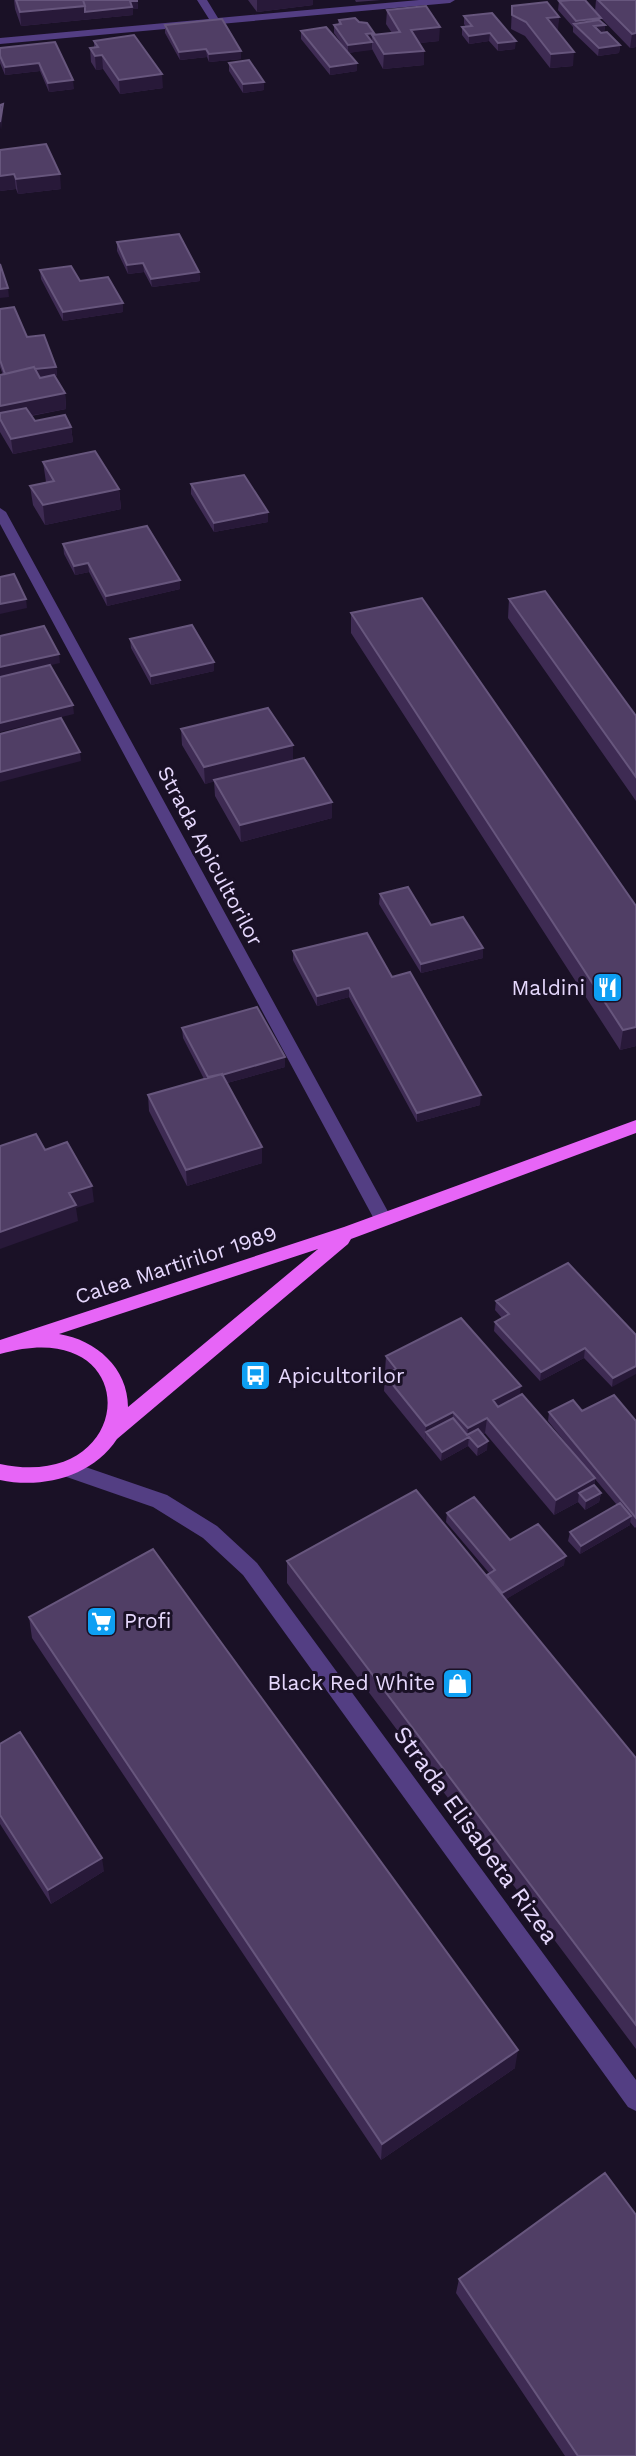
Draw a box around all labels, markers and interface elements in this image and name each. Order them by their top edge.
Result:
street label: Strada Apicultorilor [153,762,269,950]
restaurant icon: Maldini [591,971,625,1005]
place label: Maldini [512,975,585,1000]
street label: Calea Martirilor 1989 [72,1220,280,1309]
bus stop icon: Apicultorilor [238,1359,272,1393]
place label: Apicultorilor [278,1363,405,1388]
supermarket icon: Profi [84,1604,118,1638]
place label: Profi [124,1608,171,1633]
shop icon: Black Red White [441,1666,475,1700]
place label: Black Red White [267,1670,435,1695]
street label: Strada Elisabeta Rizea [388,1721,564,1949]

